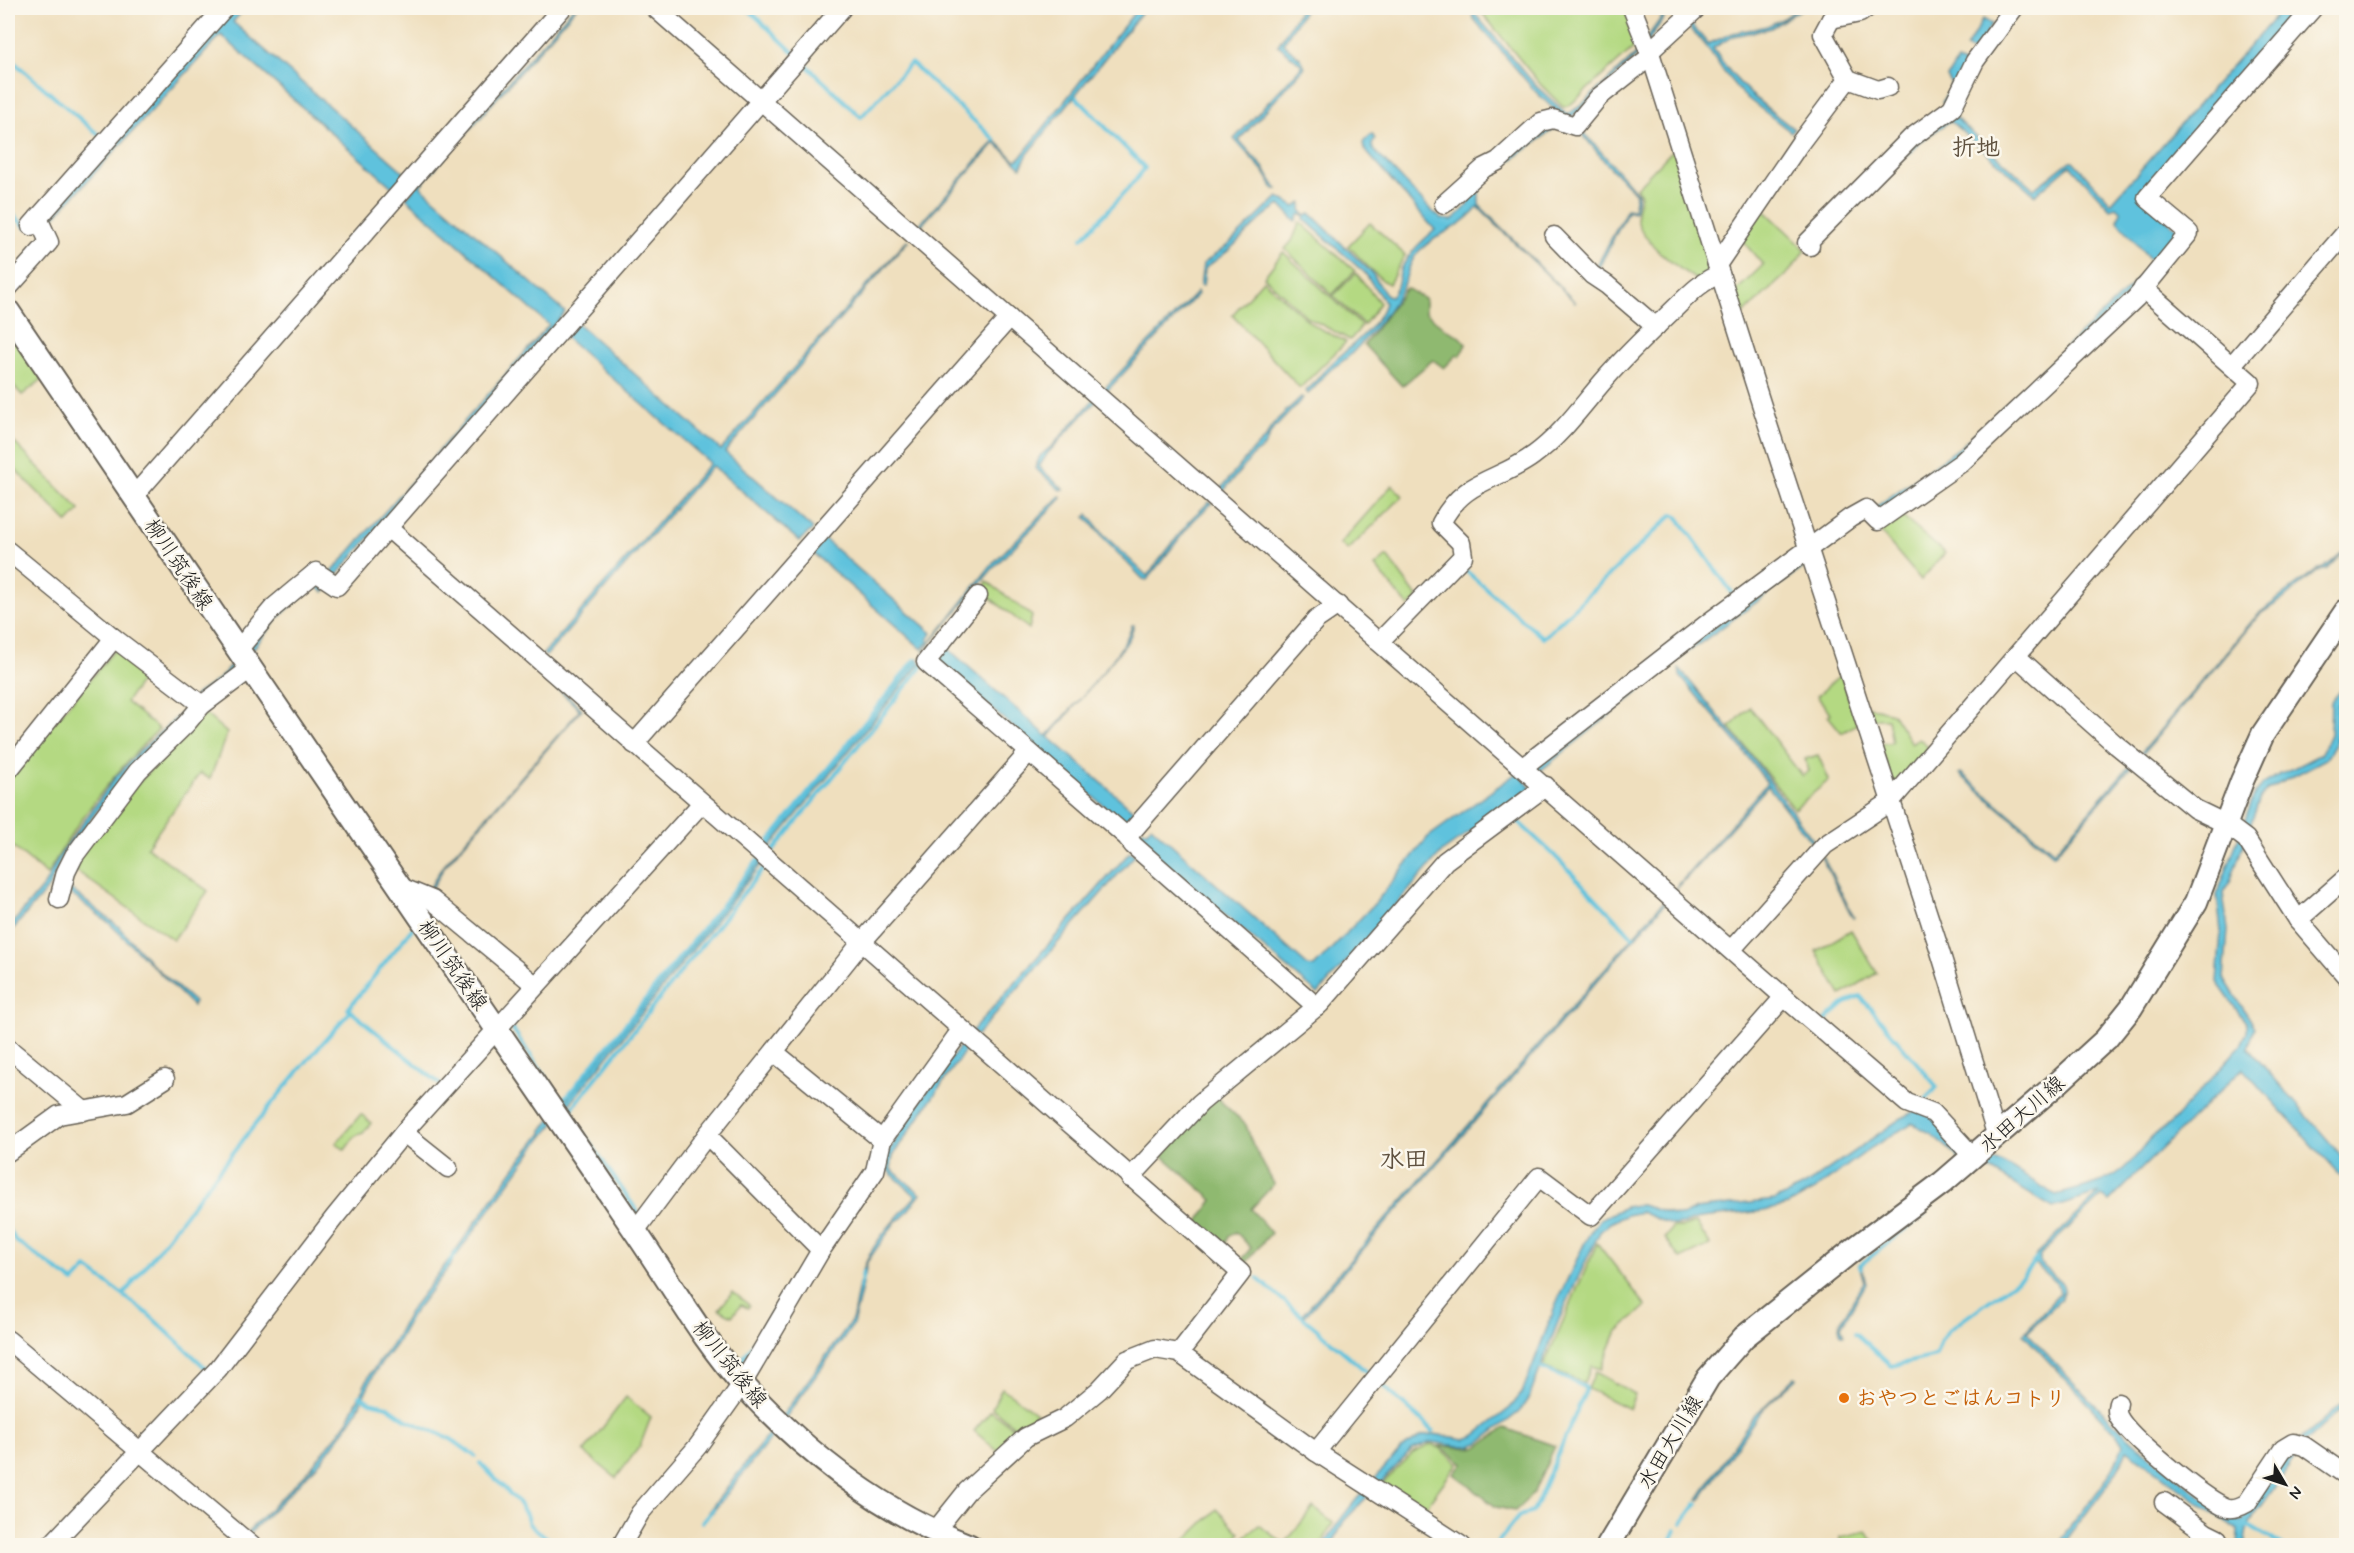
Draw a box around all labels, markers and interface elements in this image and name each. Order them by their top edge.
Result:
district label: 折地 [1952,133,2000,164]
street label: 柳川筑後線 [137,513,219,616]
street label: 柳川筑後線 [411,915,494,1017]
street label: 水田大川線 [1974,1070,2071,1160]
district label: 水田 [1380,1145,1428,1176]
street label: 柳川筑後線 [685,1315,773,1414]
place label: おやつとごはんコトリ [1856,1385,2066,1413]
street label: 水田大川線 [1632,1390,1710,1495]
marker: おやつとごはんコトリ [1837,1391,1851,1405]
north arrow [2255,1454,2315,1514]
text: N [2284,1482,2307,1503]

